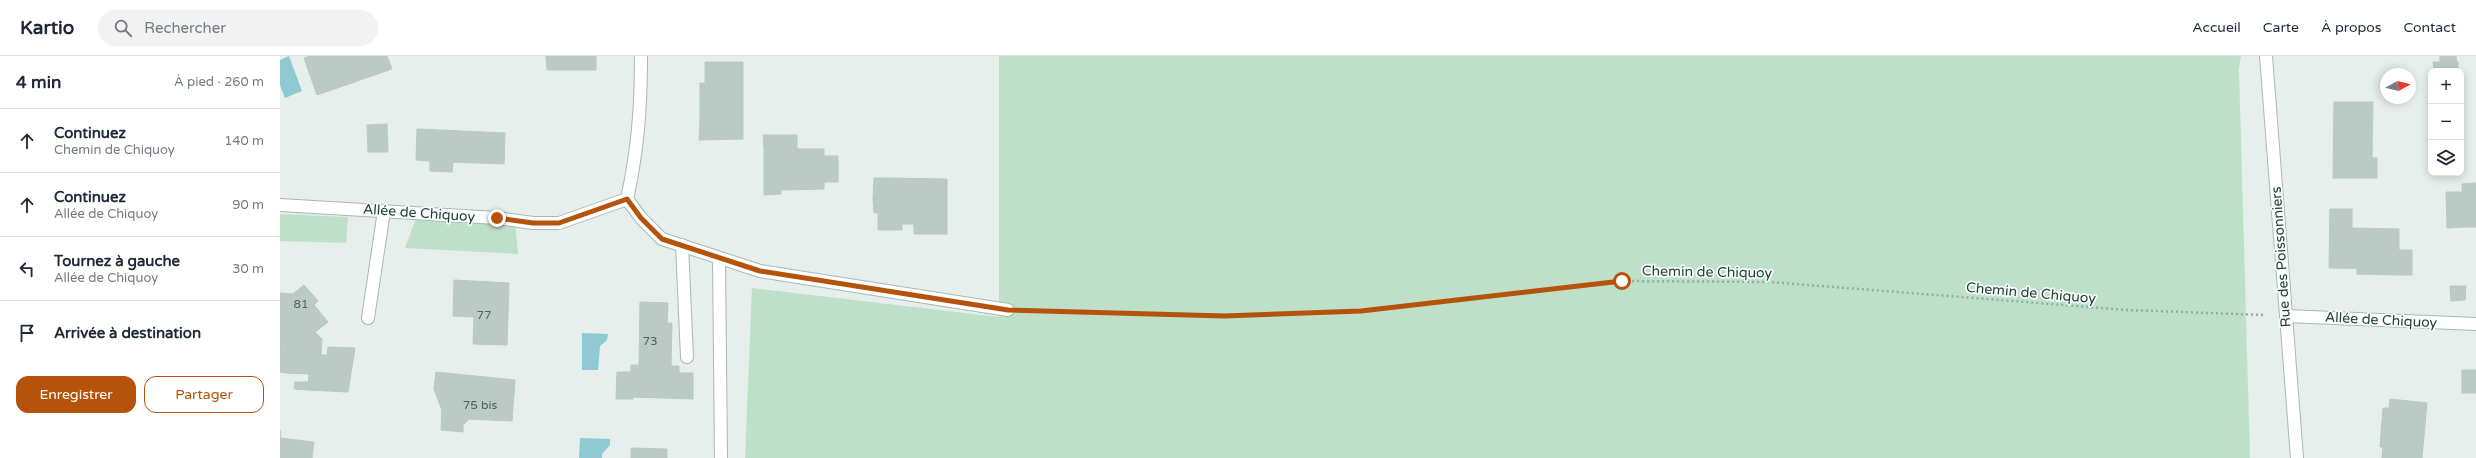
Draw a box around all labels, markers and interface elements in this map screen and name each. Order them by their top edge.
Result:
search box [98,10,378,46]
text: Kartio [20,17,74,39]
icon: search [112,17,134,39]
text: Rechercher [144,19,226,37]
text: Accueil [2192,19,2241,36]
text: Carte [2263,19,2299,36]
text: À propos [2321,19,2382,36]
text: Contact [2404,19,2456,36]
north arrow [2380,68,2416,104]
map controls [2428,68,2464,176]
button: + [2428,68,2464,104]
text: 4 min [16,72,61,93]
text: À pied · 260 m [174,74,264,90]
button: − [2428,104,2464,140]
text: Continuez [54,124,126,142]
icon: ahead [16,130,38,152]
text: 140 m [224,133,264,149]
button: layers [2428,140,2464,176]
text: Chemin de Chiquoy [54,142,175,158]
street label: Rue des Poissonniers [2268,186,2294,328]
text: Continuez [54,188,126,206]
icon: ahead [16,194,38,216]
text: 90 m [232,197,264,213]
street label: Allée de Chiquoy [362,201,476,225]
text: Allée de Chiquoy [54,206,158,222]
route end [488,209,506,227]
text: Tournez à gauche [54,252,180,270]
icon: left [16,258,38,280]
text: 30 m [232,261,264,277]
street label: Chemin de Chiquoy [1642,262,1773,282]
text: Allée de Chiquoy [54,270,158,286]
route start [1613,272,1631,290]
street label: Chemin de Chiquoy [1965,279,2097,307]
house number: 81 [293,297,309,311]
house number: 77 [476,308,492,322]
street label: Allée de Chiquoy [2324,309,2438,331]
icon: arrive [16,322,38,344]
text: Arrivée à destination [54,324,201,342]
house number: 73 [642,334,658,348]
button: Enregistrer [16,376,136,413]
button: Partager [144,376,264,413]
house number: 75 bis [463,398,497,412]

